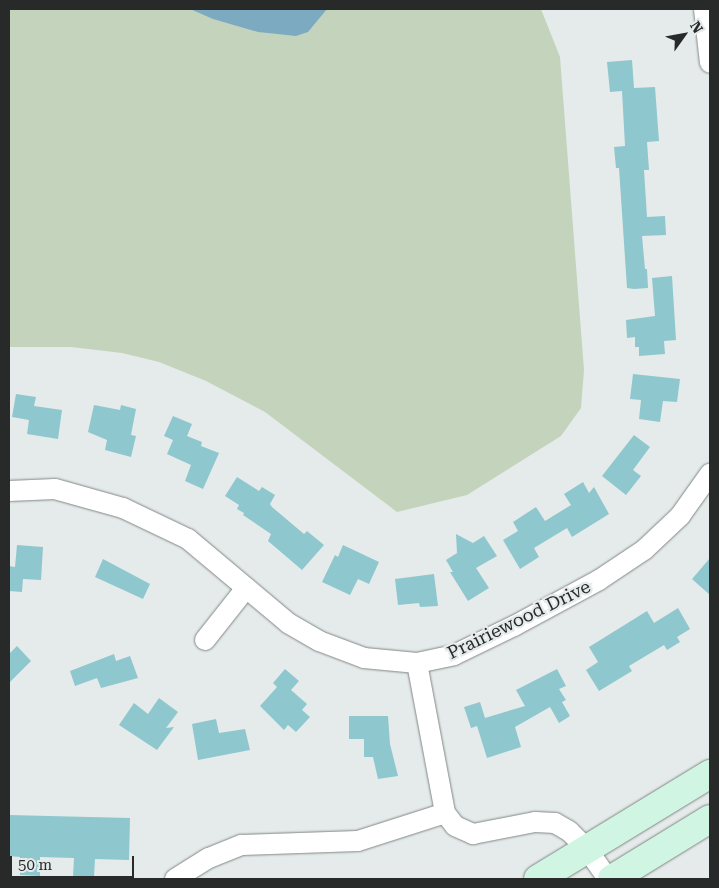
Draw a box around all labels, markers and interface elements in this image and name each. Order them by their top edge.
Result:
north arrow [659,10,709,60]
text: N [687,18,706,36]
street label: Prairiewood Drive [444,576,594,664]
scale bar [12,846,136,878]
text: 50 m [18,856,52,874]

